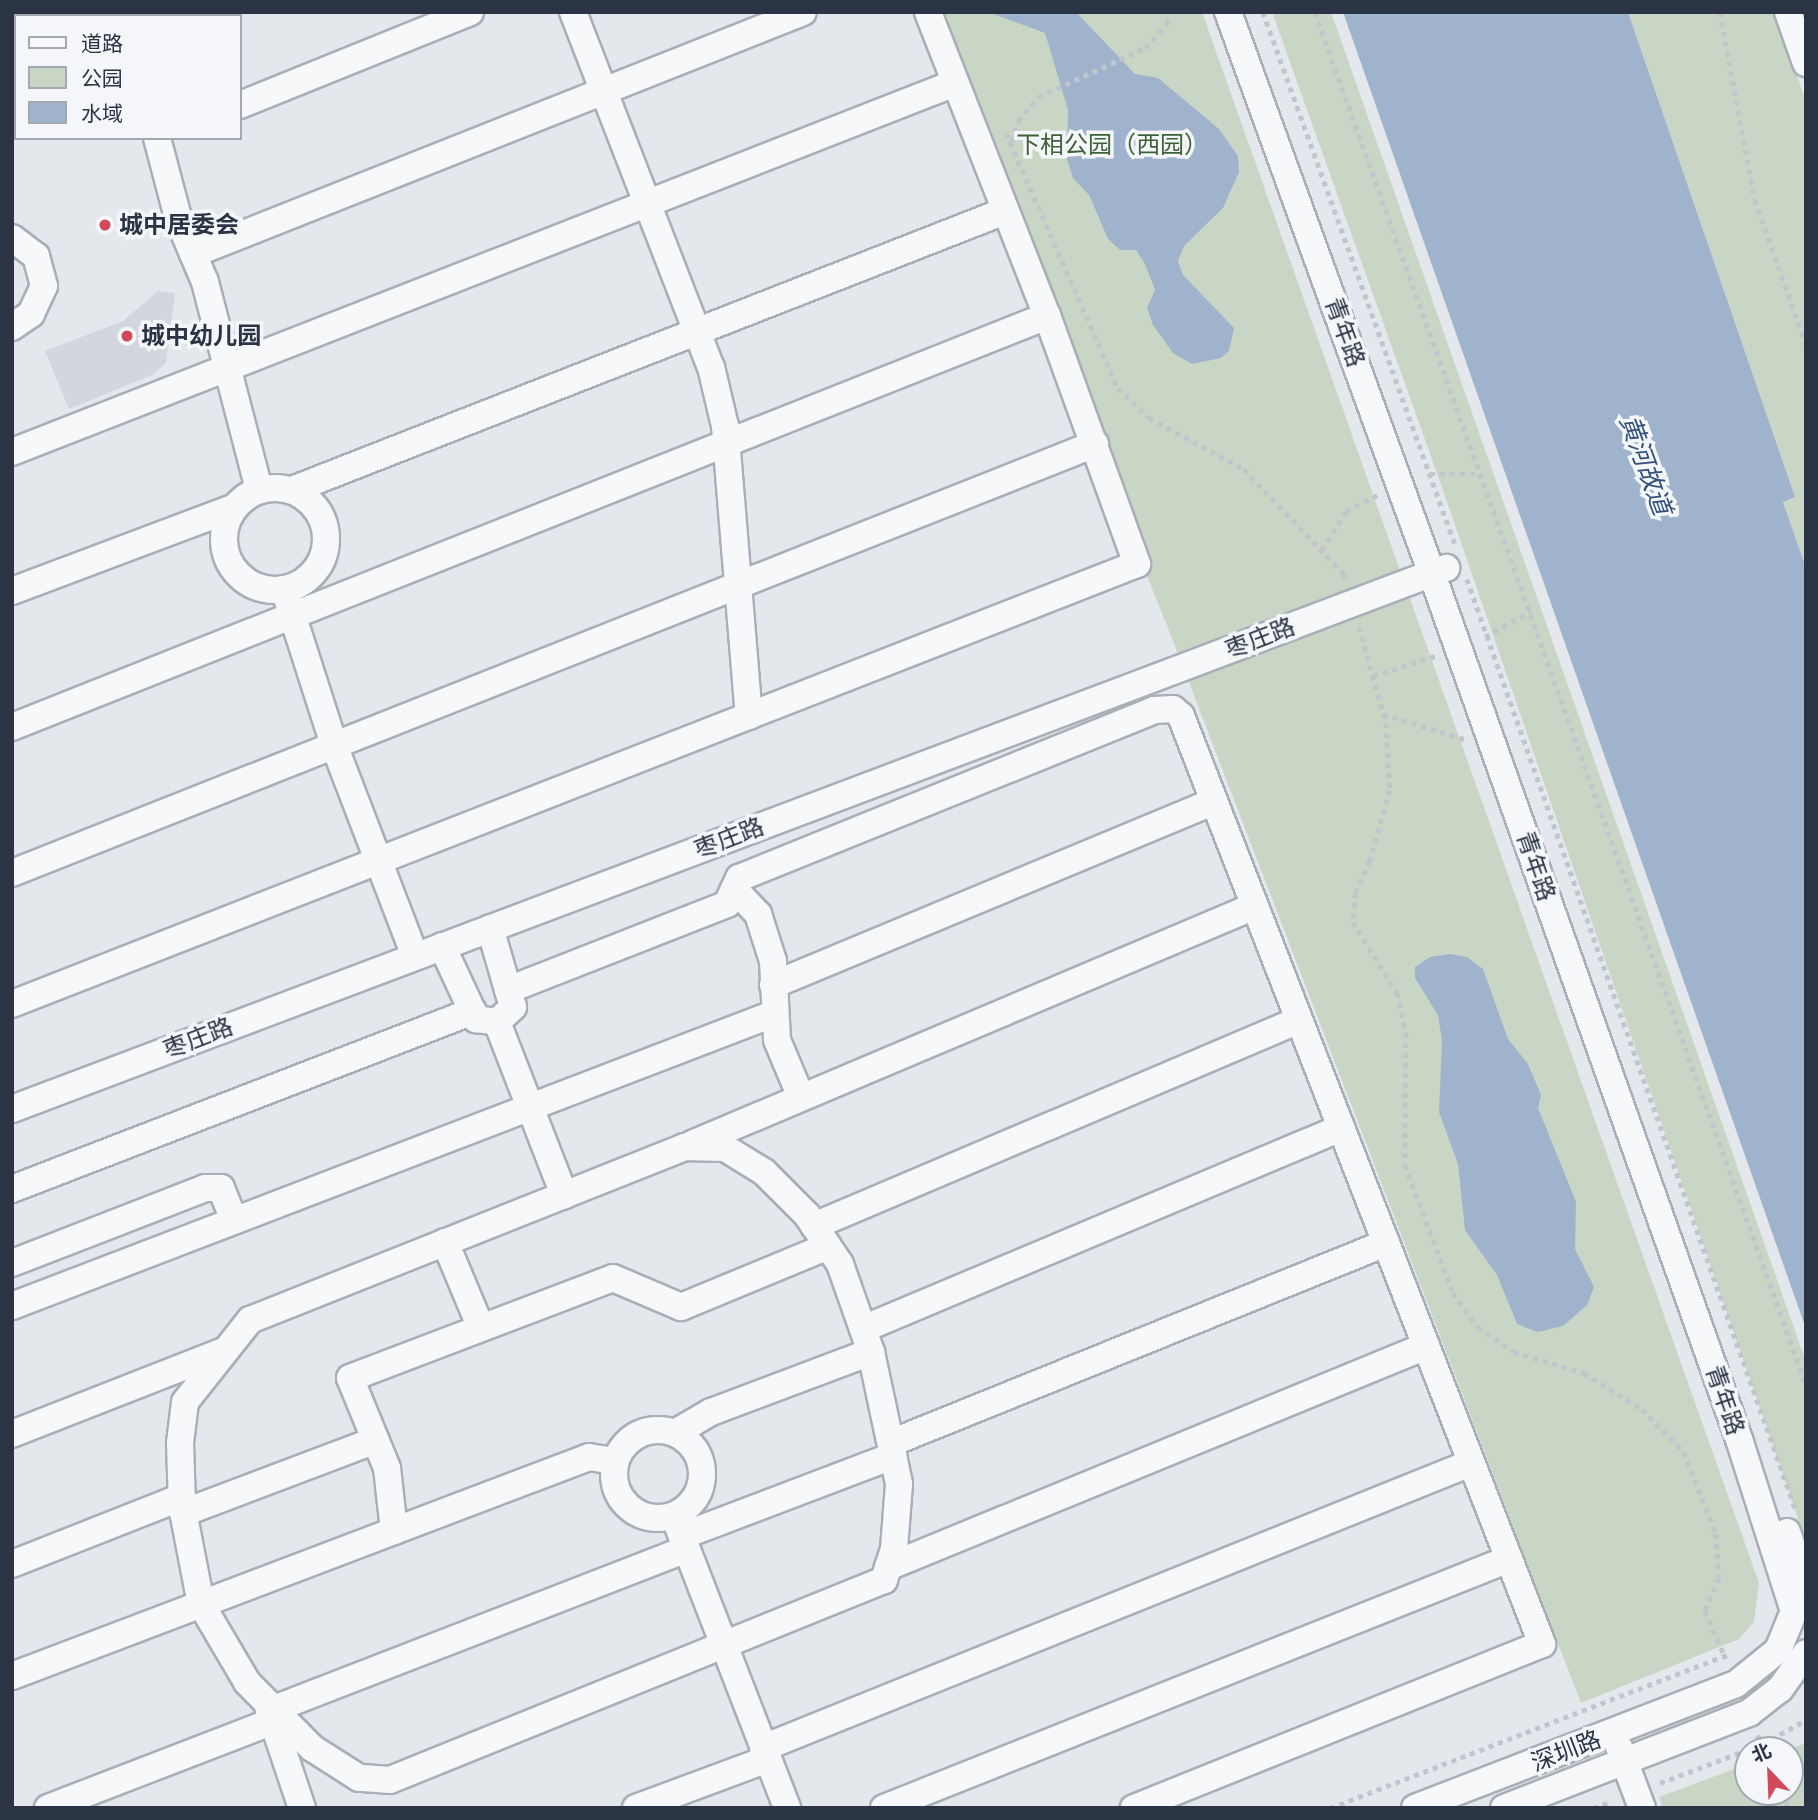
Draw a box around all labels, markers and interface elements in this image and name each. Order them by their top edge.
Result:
legend [14,14,242,140]
text: 道路 [81,29,123,59]
text: 公园 [81,64,123,94]
text: 水域 [81,99,123,129]
park label: 下相公园（西园） [1016,131,1208,159]
place label: 城中居委会 [119,211,239,239]
marker: 城中居委会 [97,217,113,233]
street label: 青年路 [1319,293,1371,371]
place label: 城中幼儿园 [141,322,261,350]
marker: 城中幼儿园 [119,328,135,344]
water label: 黄河故道 [1613,411,1677,519]
street label: 枣庄路 [1221,612,1299,664]
street label: 枣庄路 [690,812,768,864]
street label: 青年路 [1511,827,1561,905]
street label: 枣庄路 [159,1012,237,1064]
street label: 青年路 [1700,1361,1750,1439]
street label: 深圳路 [1527,1725,1605,1777]
north arrow [1734,1736,1804,1806]
text: 北 [1747,1737,1775,1769]

